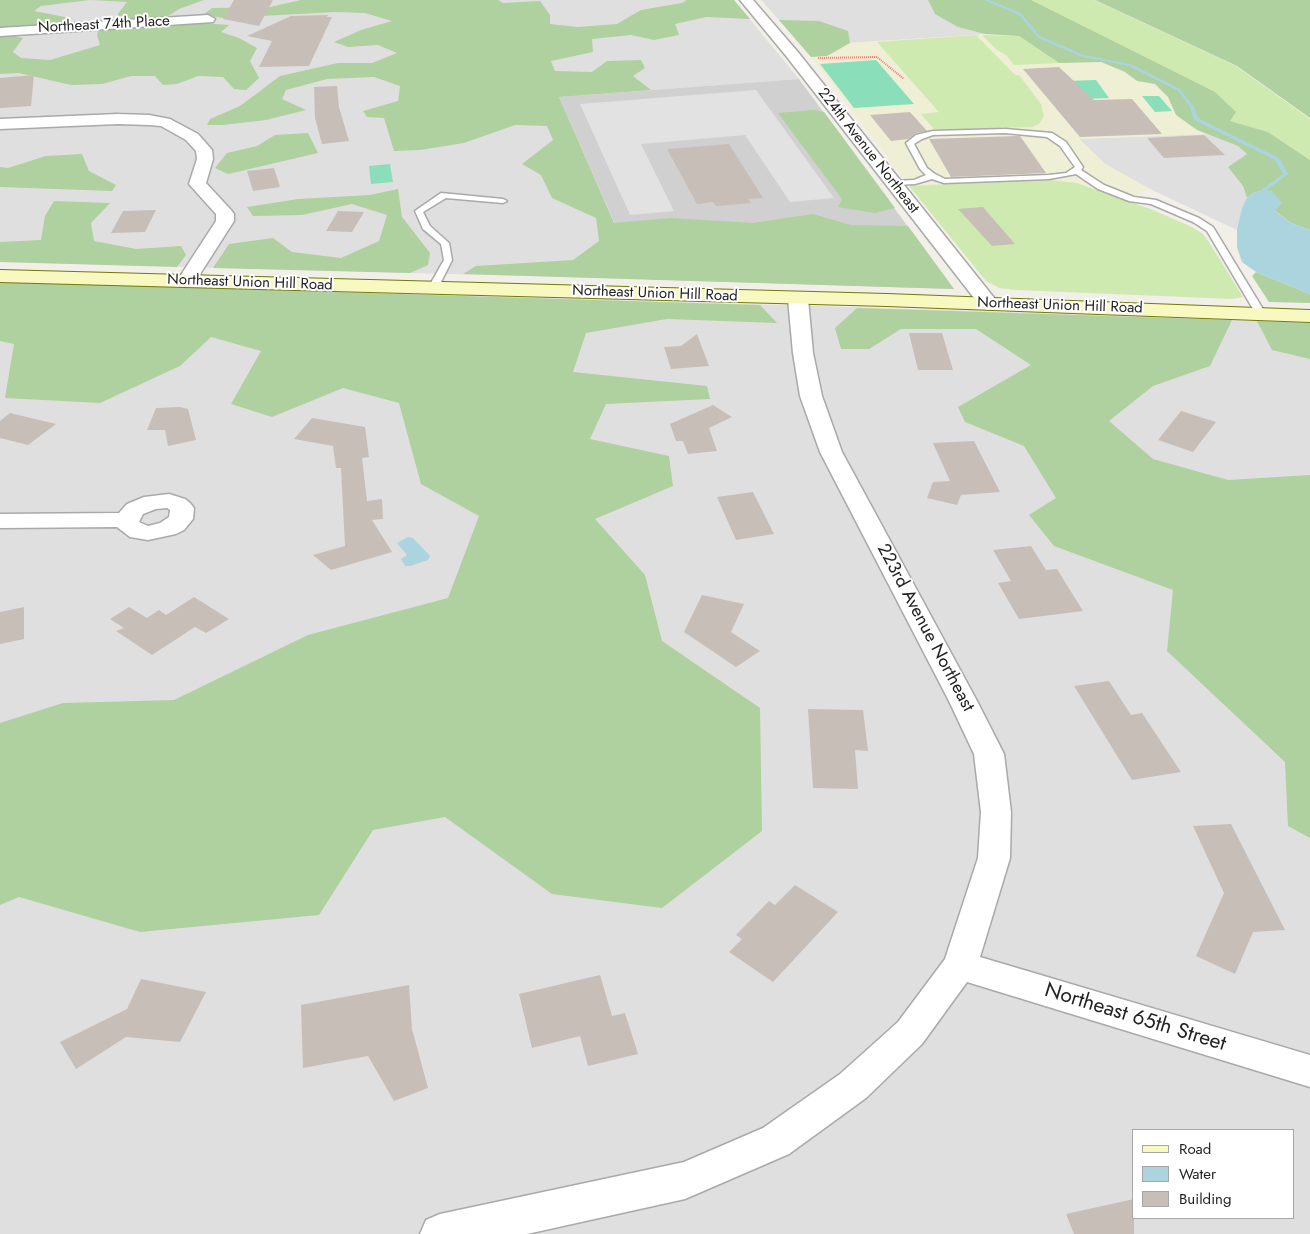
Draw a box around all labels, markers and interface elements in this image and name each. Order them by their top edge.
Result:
street label: Northeast 74th Place [38,13,170,37]
street label: 224th Avenue Northeast [813,85,923,217]
street label: Northeast Union Hill Road [167,271,333,295]
street label: Northeast Union Hill Road [572,282,738,306]
street label: Northeast Union Hill Road [977,294,1143,318]
street label: 223rd Avenue Northeast [872,540,978,716]
street label: Northeast 65th Street [1041,978,1229,1058]
legend [1132,1129,1295,1219]
text: Road [1179,1138,1211,1160]
text: Water [1179,1163,1216,1185]
text: Building [1179,1188,1231,1210]

